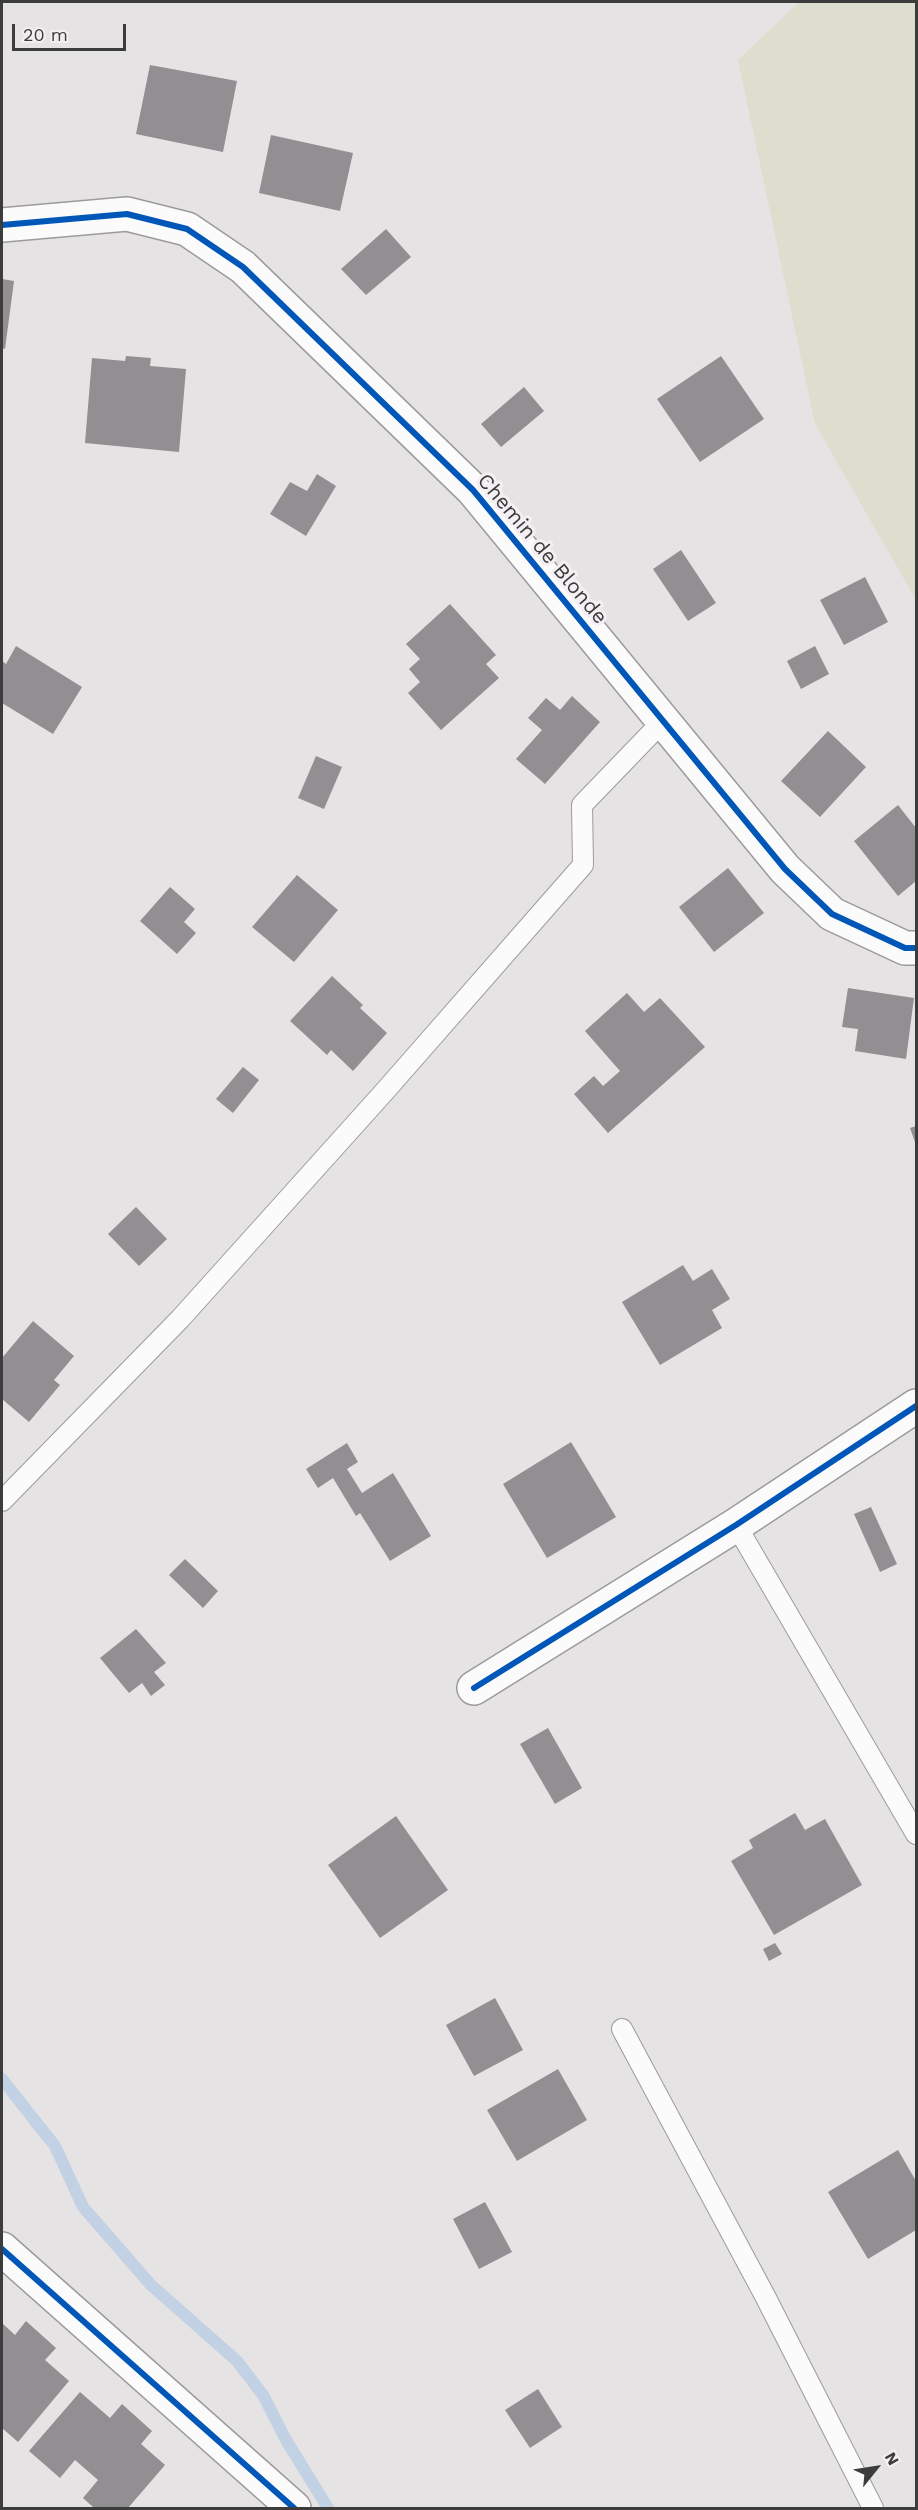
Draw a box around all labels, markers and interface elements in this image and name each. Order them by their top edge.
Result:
scale bar [15,12,129,50]
text: 20 m [23,24,68,45]
street label: Chemin de Blonde [472,469,612,629]
north arrow [846,2438,906,2498]
text: N [881,2449,903,2469]

